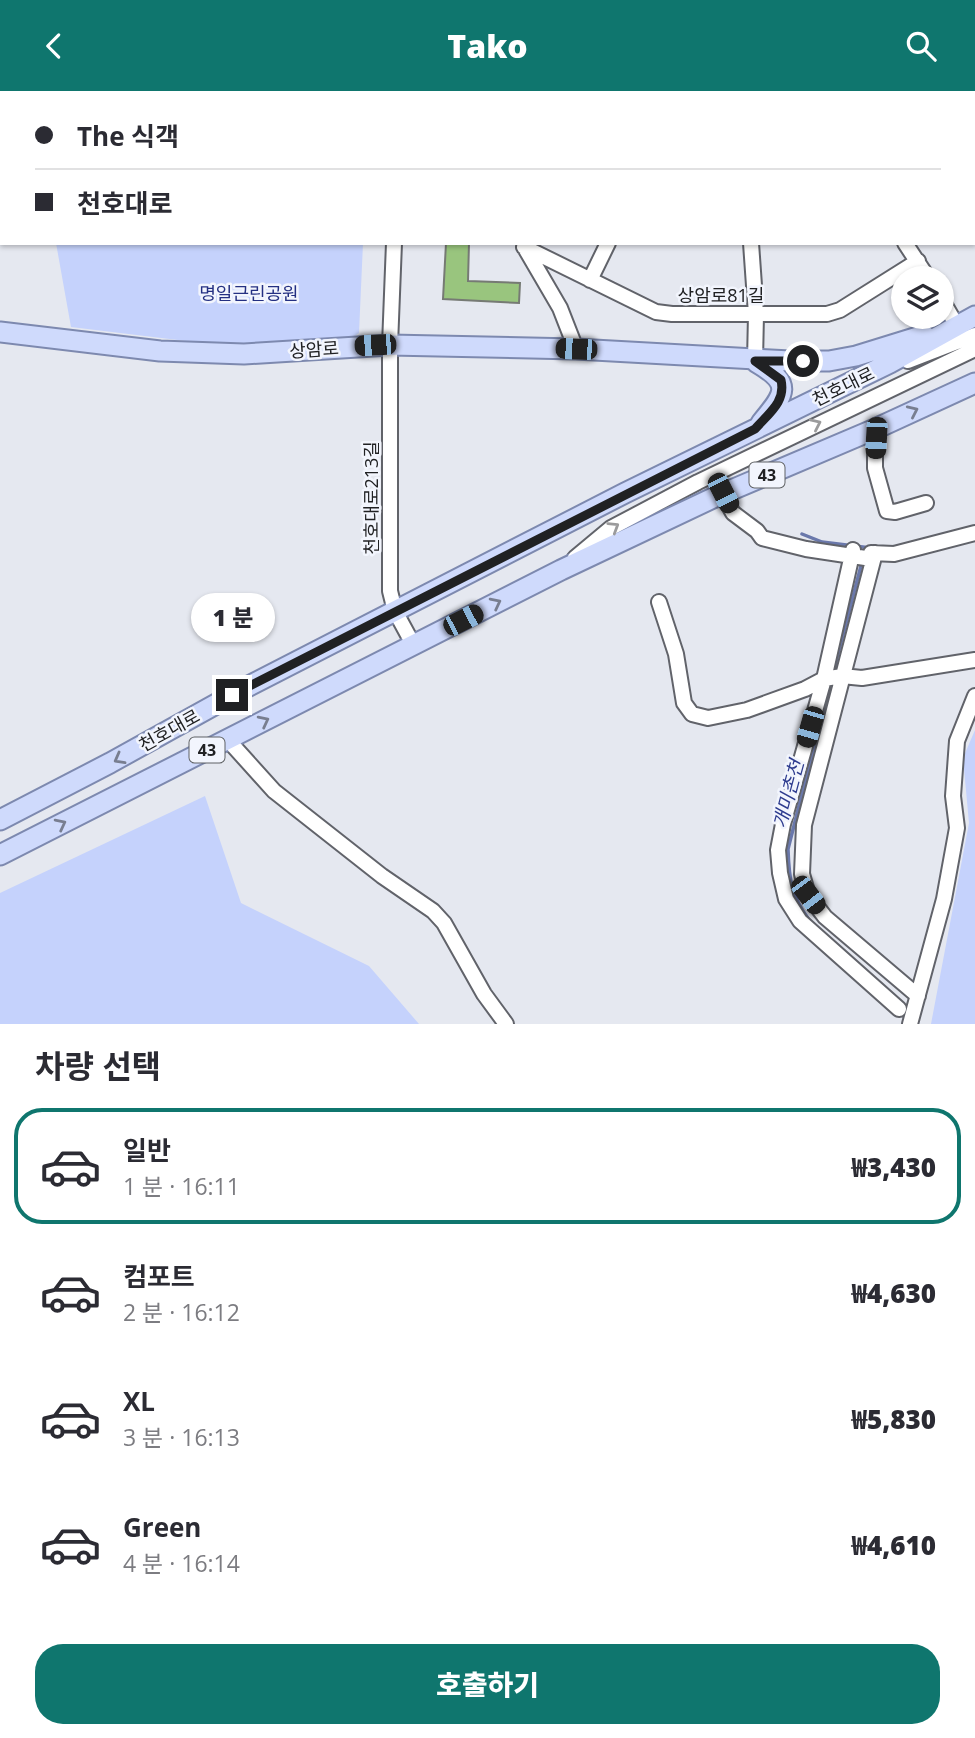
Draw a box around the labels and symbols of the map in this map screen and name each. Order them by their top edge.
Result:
park label: 명일근린공원 [199,281,299,305]
street label: 상암로81길 [678,283,764,307]
car [354,333,397,357]
street label: 상암로 [288,335,340,363]
car [555,338,598,360]
route start [787,345,819,377]
street label: 천호대로 [808,361,878,411]
one-way arrow [906,406,919,420]
car [865,416,888,460]
one-way arrow [809,418,821,432]
street label: 천호대로213길 [359,441,383,555]
road number: 43 [750,463,784,487]
car [705,470,742,516]
one-way arrow [606,523,619,536]
callout: 1 분 [190,594,274,643]
one-way arrow [489,598,501,612]
car [440,601,487,639]
route end [216,679,248,711]
street label: 천호대로 [134,703,204,757]
car [795,704,826,750]
one-way arrow [257,716,269,730]
road number: 43 [190,737,224,763]
one-way arrow [114,750,126,764]
water label: 개미촌천 [766,755,810,831]
one-way arrow [54,819,66,833]
car [787,872,830,918]

